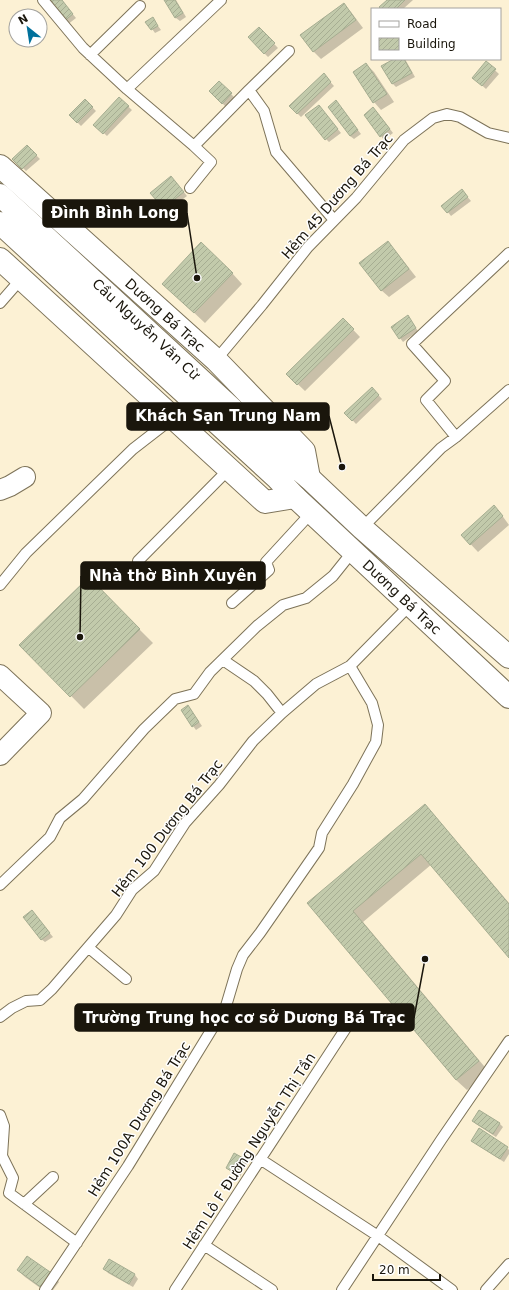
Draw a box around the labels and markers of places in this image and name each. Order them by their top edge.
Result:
callout: Đình Bình Long [43,200,187,227]
callout: Khách Sạn Trung Nam [127,403,329,430]
callout: Nhà thờ Bình Xuyên [81,562,265,589]
callout: Trường Trung học cơ sở Dương Bá Trạc [75,1004,414,1031]

